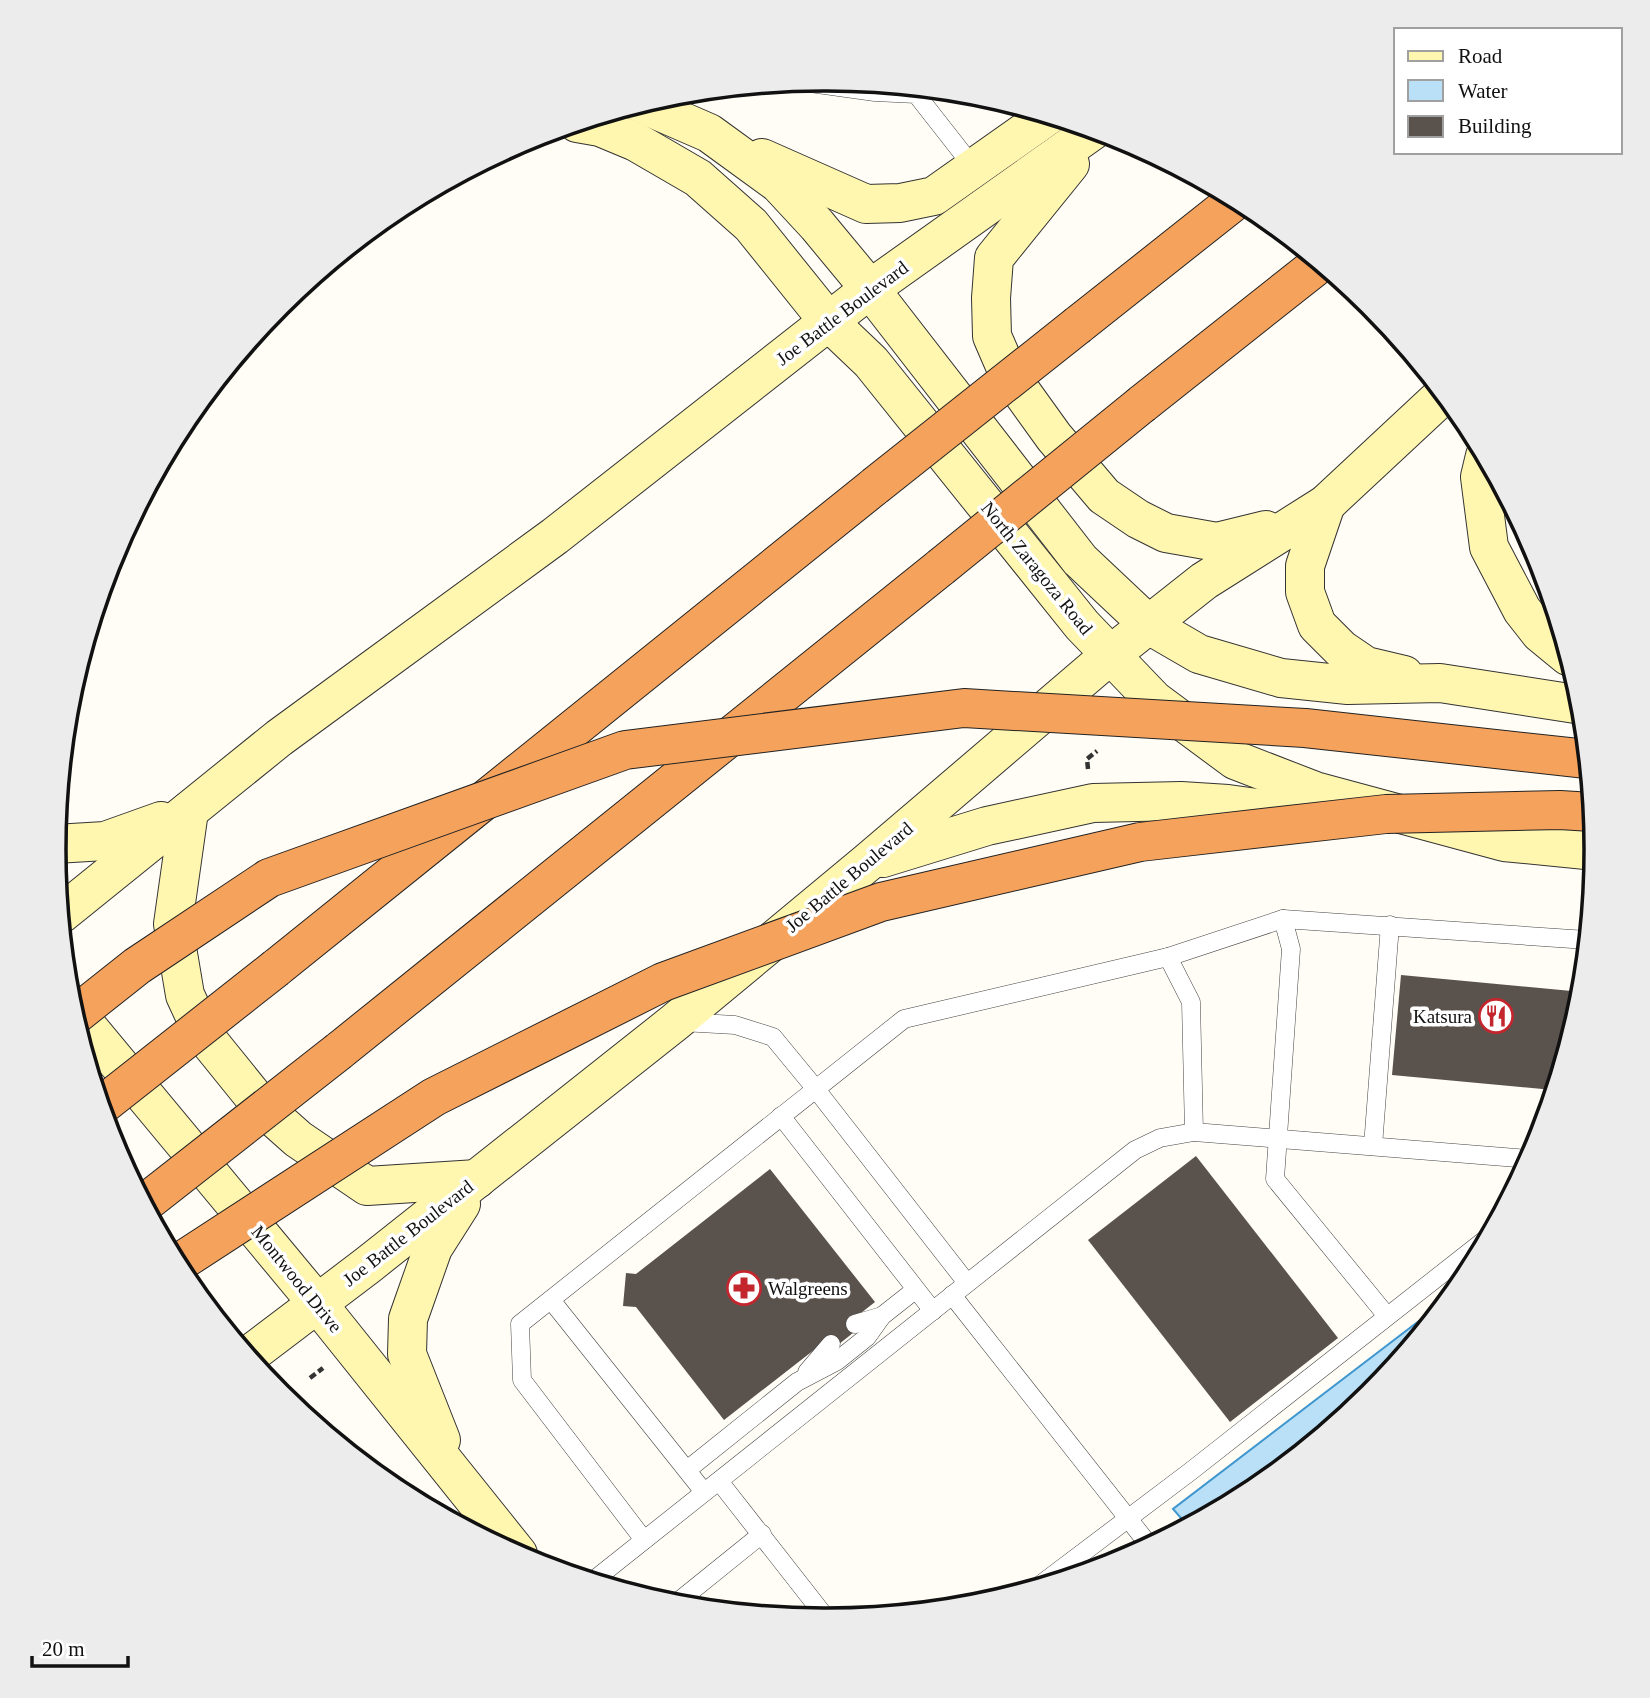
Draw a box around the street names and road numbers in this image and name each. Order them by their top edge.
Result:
street label: Joe Battle Boulevard [772,256,912,369]
street label: North Zaragoza Road [977,497,1097,639]
street label: Joe Battle Boulevard [781,817,917,936]
street label: Joe Battle Boulevard [339,1175,478,1290]
street label: Montwood Drive [247,1221,347,1337]

